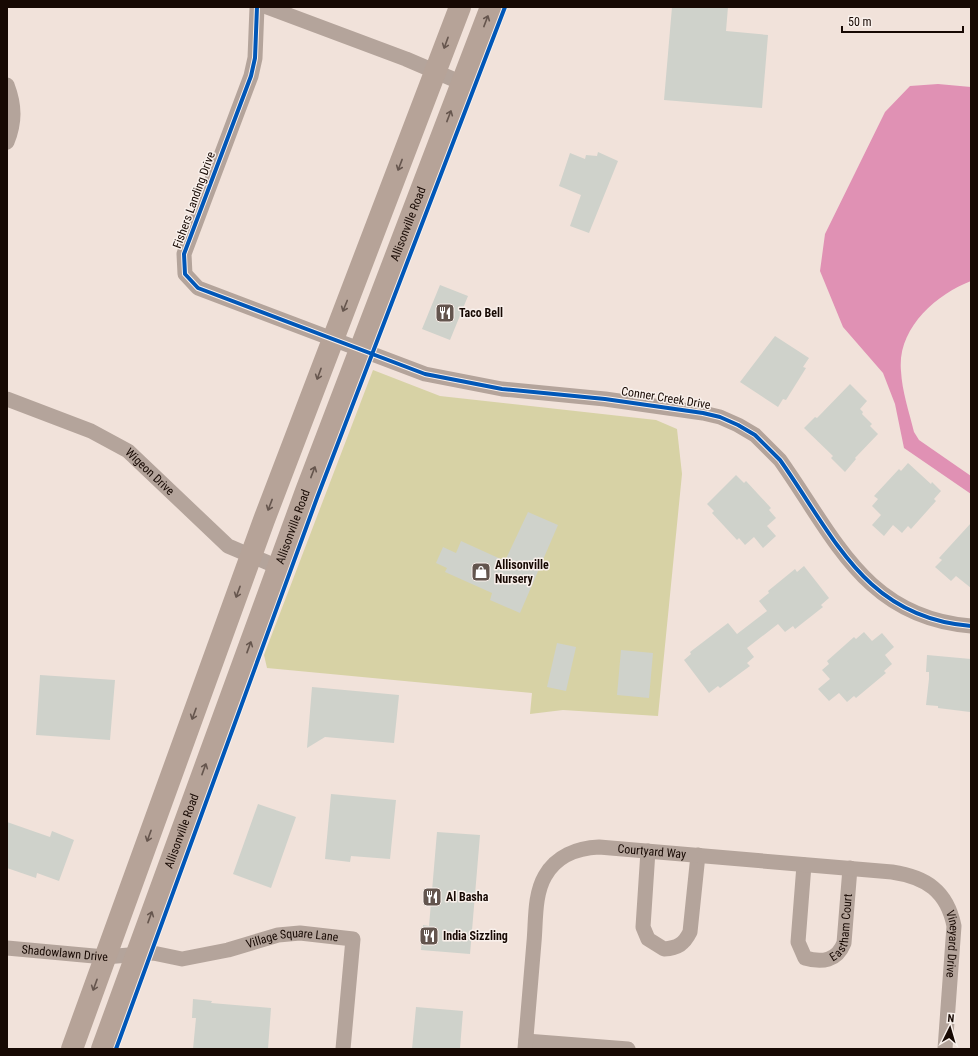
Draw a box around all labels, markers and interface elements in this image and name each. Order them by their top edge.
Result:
scale bar [842,8,963,34]
one-way arrow [482,15,490,27]
text: 50 m [848,15,872,29]
one-way arrow [442,37,450,49]
one-way arrow [446,110,454,122]
street label: Fishers Landing Drive [170,149,218,250]
one-way arrow [395,158,403,170]
street label: Allisonville Road [388,185,429,263]
one-way arrow [341,300,349,312]
restaurant icon: Taco Bell [434,302,456,324]
place label: Taco Bell [459,306,503,320]
one-way arrow [315,367,322,380]
street label: Conner Creek Drive [620,384,712,412]
street label: Wigeon Drive [122,445,177,498]
one-way arrow [310,466,317,479]
street label: Allisonville Road [273,487,313,566]
one-way arrow [265,498,273,510]
place label: Allisonville Nursery [495,558,549,586]
shop icon: Allisonville Nursery [470,561,492,583]
one-way arrow [234,586,242,598]
one-way arrow [245,641,253,653]
one-way arrow [189,708,197,720]
one-way arrow [201,763,209,775]
street label: Allisonville Road [162,792,202,870]
one-way arrow [145,830,153,842]
street label: Courtyard Way [617,842,687,861]
restaurant icon: Al Basha [421,886,443,908]
place label: Al Basha [446,890,489,904]
street label: Eastham Court [827,893,855,964]
street label: Vineyard Drive [943,908,961,979]
one-way arrow [147,912,155,924]
restaurant icon: India Sizzling [418,925,440,947]
street label: Village Square Lane [244,926,339,951]
place label: India Sizzling [443,929,508,943]
street label: Shadowlawn Drive [21,942,109,964]
one-way arrow [91,979,99,991]
north arrow [930,1008,970,1048]
text: N [947,1012,955,1025]

